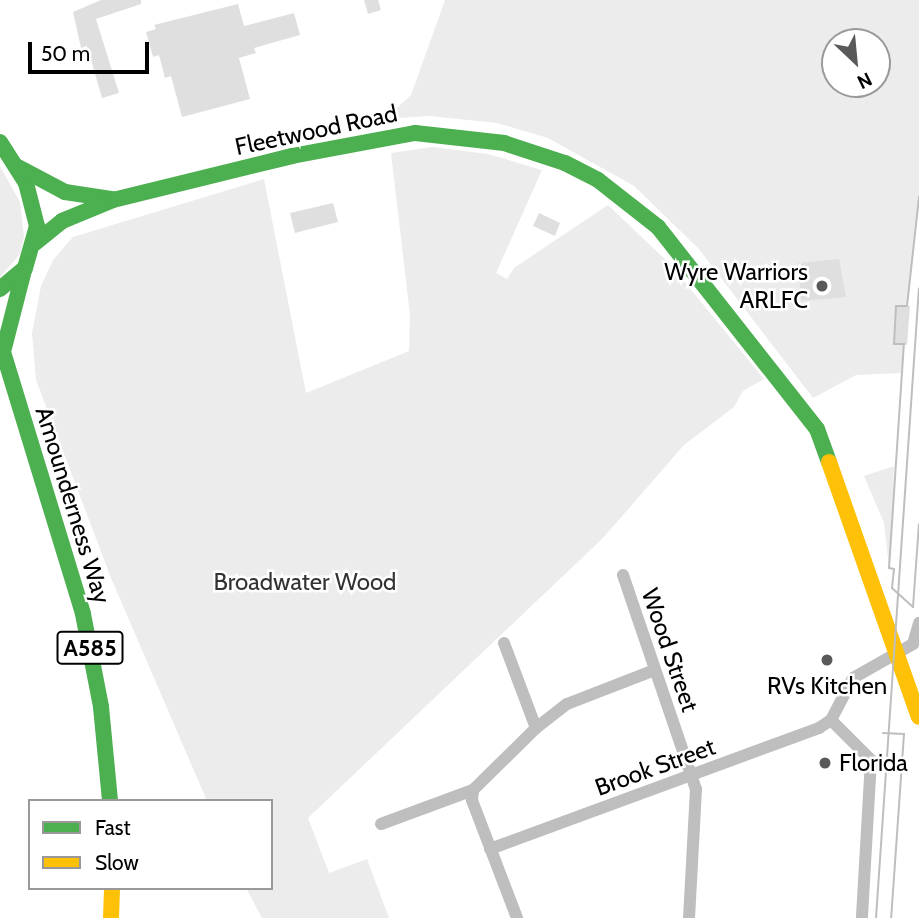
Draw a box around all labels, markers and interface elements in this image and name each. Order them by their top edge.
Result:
scale bar [32,28,152,72]
north arrow [821,28,891,98]
text: 50 m [41,41,90,66]
text: N [853,67,876,94]
street label: Fleetwood Road [232,99,400,161]
place label: Wyre Warriors ARLFC [664,258,808,314]
marker: Wyre Warriors ARLFC [814,278,830,294]
street label: Amounderness Way [29,403,117,607]
park label: Broadwater Wood [214,568,396,596]
street label: Wood Street [635,585,705,715]
road number: A585 [55,628,125,668]
marker: RVs Kitchen [819,652,835,668]
place label: RVs Kitchen [767,672,887,700]
street label: Brook Street [591,732,719,802]
place label: Florida [839,749,908,777]
marker: Florida [817,755,833,771]
legend [28,799,273,890]
text: Fast [95,815,131,840]
text: Slow [95,850,139,875]

